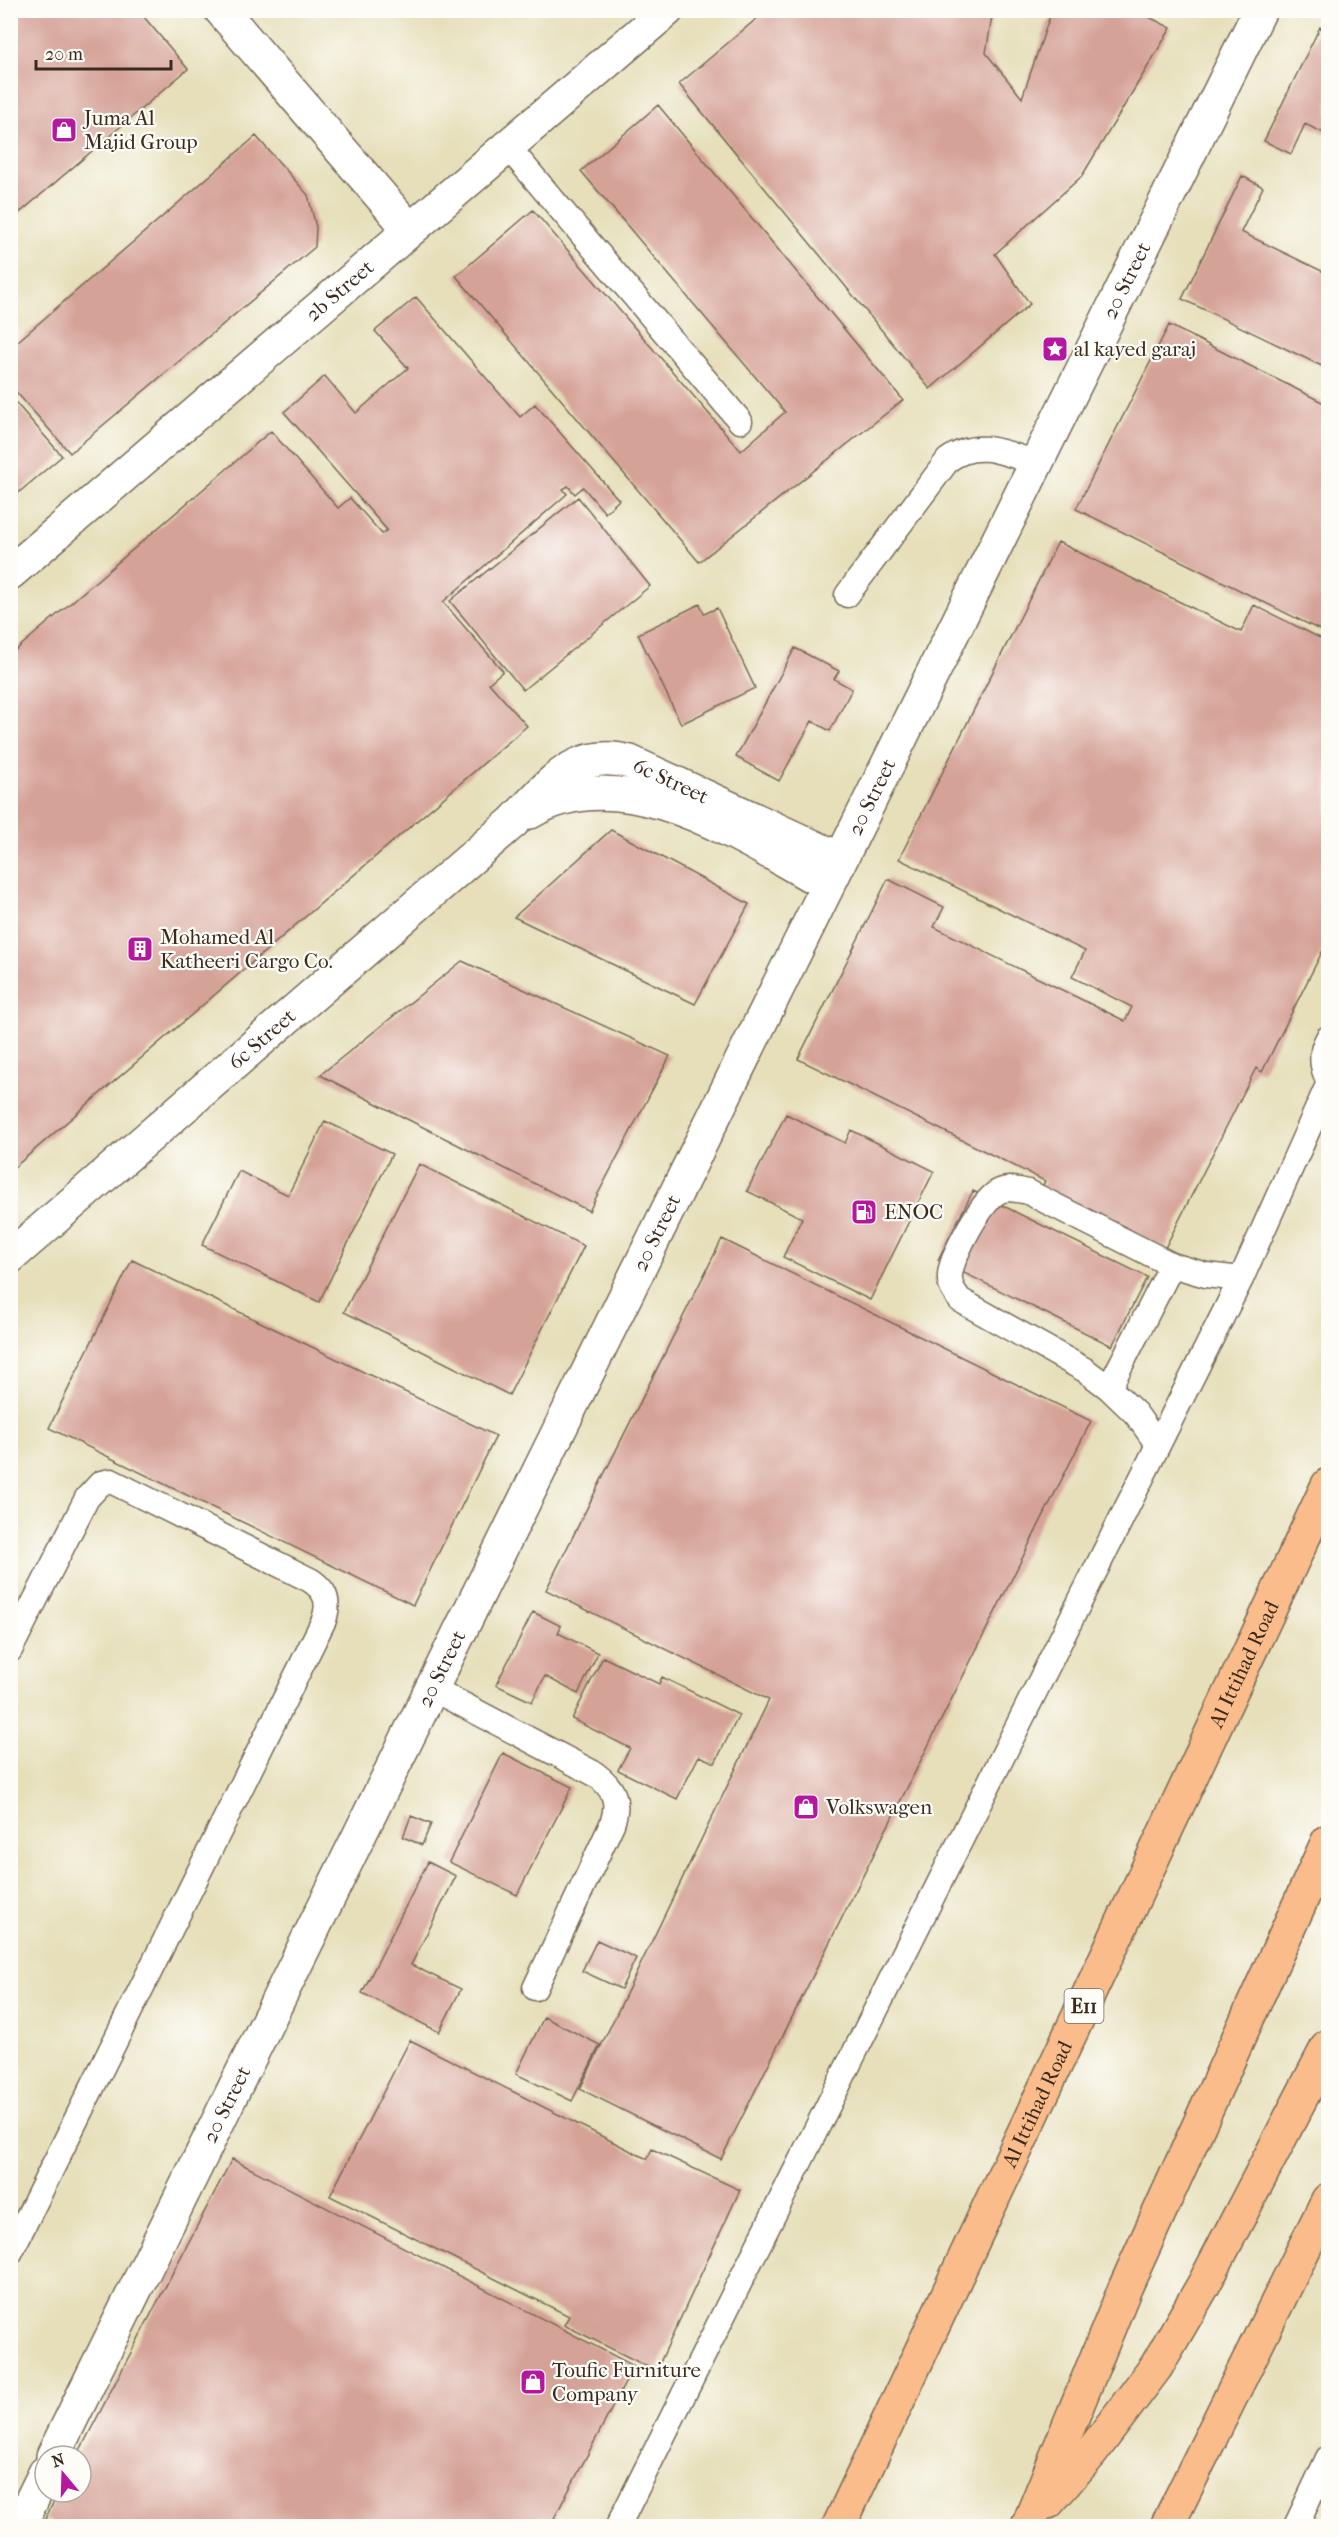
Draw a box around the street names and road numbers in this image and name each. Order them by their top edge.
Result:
street label: 20 Street [1098,238,1156,323]
street label: 2b Street [301,255,379,326]
street label: 6c Street [629,753,713,809]
street label: 20 Street [843,754,901,839]
street label: 6c Street [224,1003,301,1075]
street label: 20 Street [628,1190,686,1275]
street label: Al Ittihad Road [1203,1597,1284,1733]
street label: 20 Street [413,1626,471,1711]
road number: E11 [1064,1989,1104,2023]
street label: Al Ittihad Road [997,2036,1077,2172]
street label: 20 Street [197,2062,256,2147]

